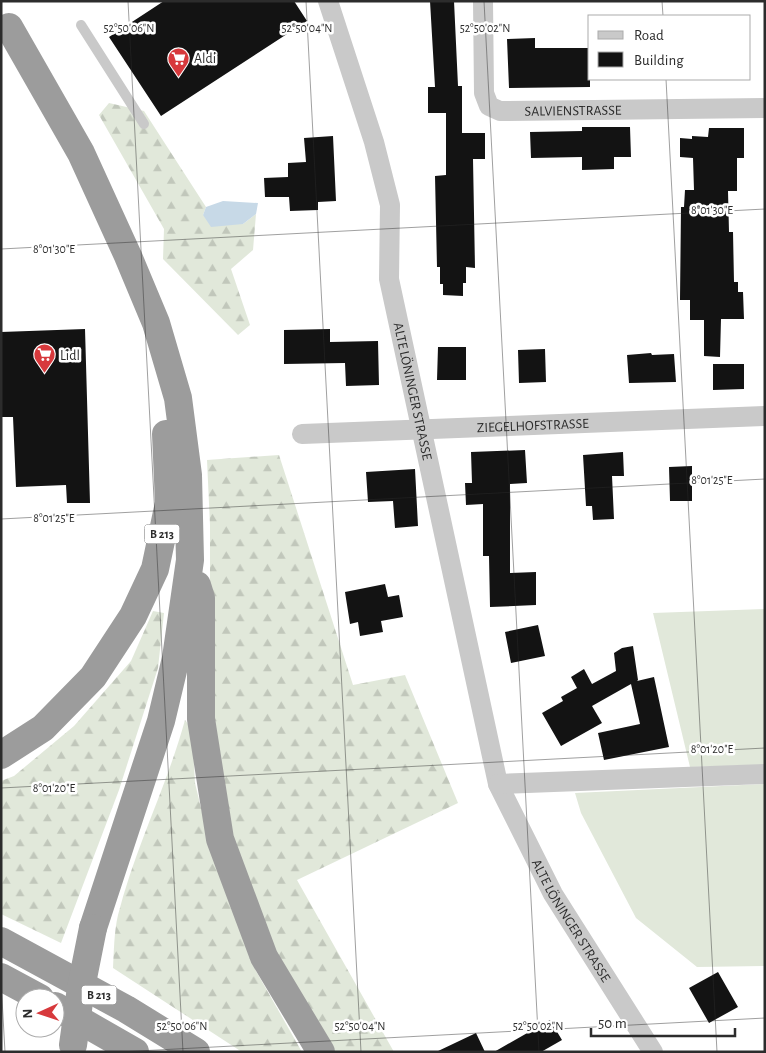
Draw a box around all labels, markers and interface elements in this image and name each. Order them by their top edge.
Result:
legend [588,15,751,80]
text: 52°50'06"N [104,22,154,34]
text: 52°50'04"N [281,22,333,34]
text: 52°50'02"N [460,22,510,34]
text: Road [634,28,664,43]
supermarket icon: Aldi [166,46,190,77]
place label: Aldi [194,52,216,66]
text: Building [634,53,684,68]
street label: SALVIENSTRASSE [524,104,622,119]
text: 8°01'30"E [691,204,733,216]
text: 8°01'30"E [33,243,75,255]
street label: ALTE LÖNINGER STRASSE [391,321,434,462]
supermarket icon: Lidl [32,343,56,374]
place label: Lidl [60,349,80,363]
street label: ZIEGELHOFSTRASSE [477,417,589,435]
text: 8°01'25"E [691,474,733,486]
text: 8°01'25"E [33,512,75,524]
road number: B 213 [144,524,180,544]
text: 8°01'20"E [691,743,734,755]
text: 8°01'20"E [33,782,76,794]
street label: ALTE LÖNINGER STRASSE [529,857,613,985]
road number: B 213 [82,986,116,1004]
north arrow [15,988,65,1038]
scale bar [591,1006,735,1038]
text: N [21,1008,35,1019]
text: 50 m [598,1016,627,1031]
text: 52°50'06"N [157,1020,207,1032]
text: 52°50'04"N [334,1020,386,1032]
text: 52°50'02"N [513,1020,563,1032]

